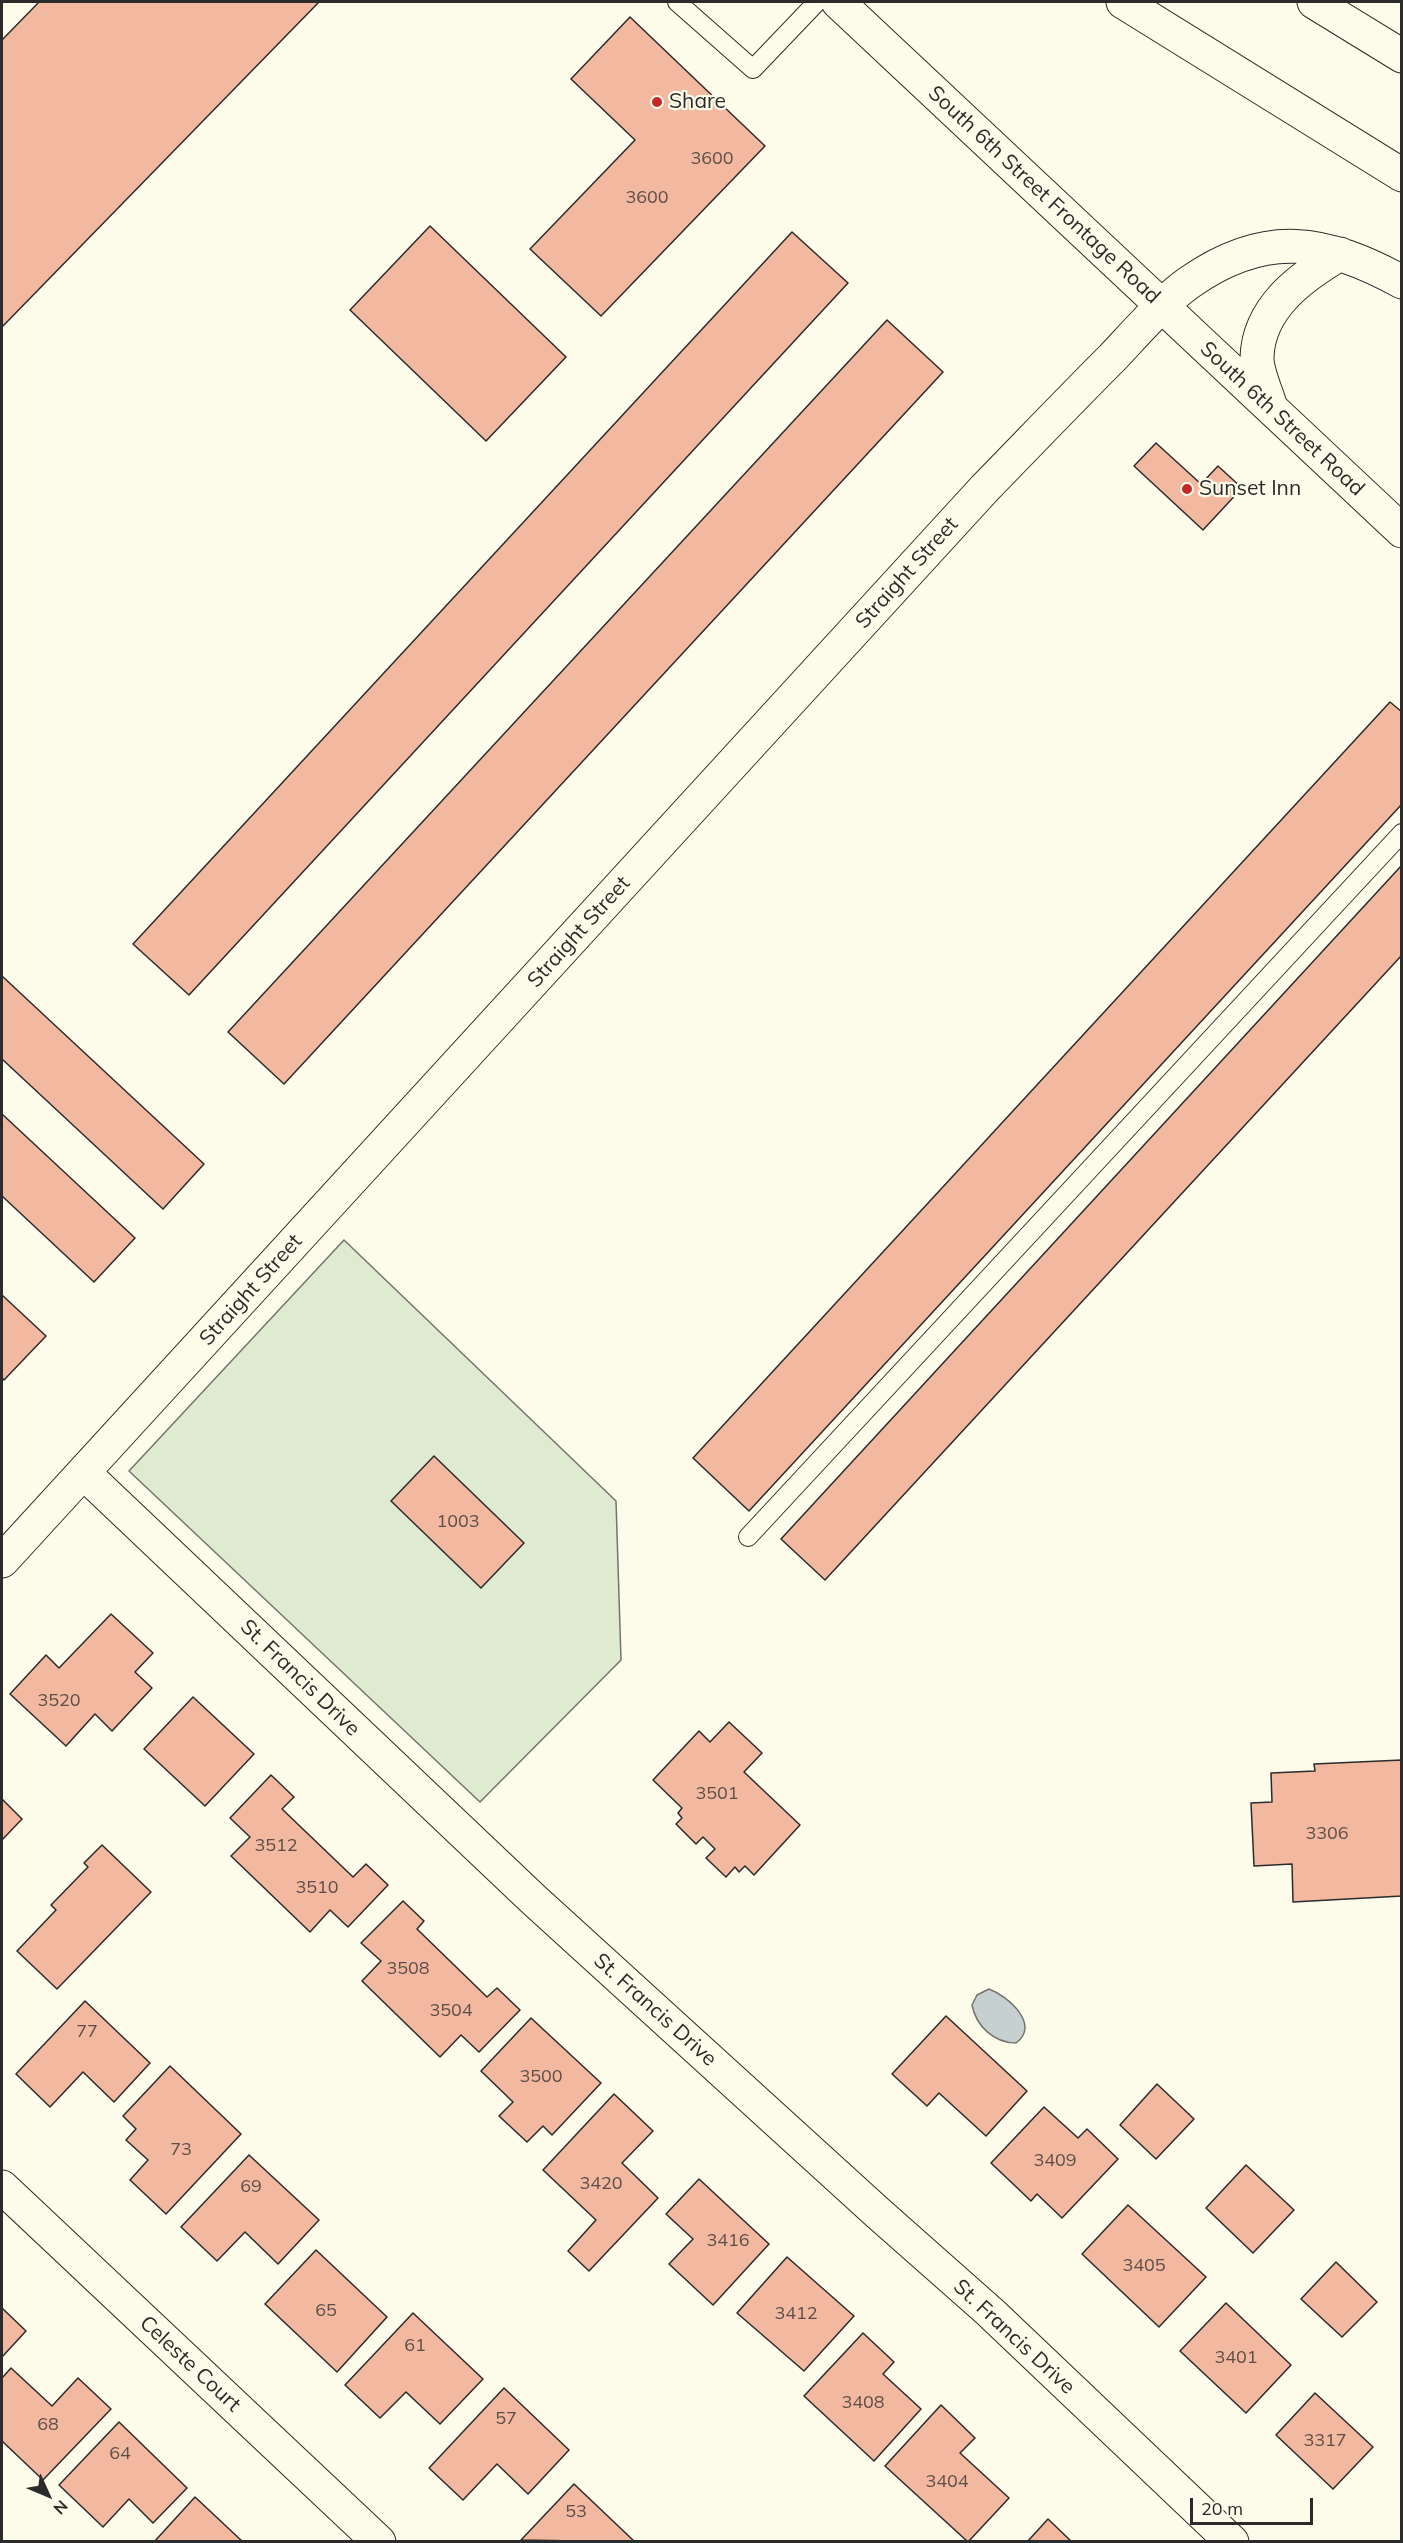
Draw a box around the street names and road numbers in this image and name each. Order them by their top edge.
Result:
street label: South 6th Street Frontage Road [923,81,1165,309]
street label: South 6th Street Road [1195,336,1369,502]
street label: Straight Street [850,512,964,634]
street label: Straight Street [522,871,636,993]
street label: Straight Street [194,1229,308,1351]
street label: St. Francis Drive [235,1614,365,1742]
street label: St. Francis Drive [588,1948,722,2072]
street label: St. Francis Drive [948,2274,1080,2400]
street label: Celeste Court [134,2311,246,2417]

